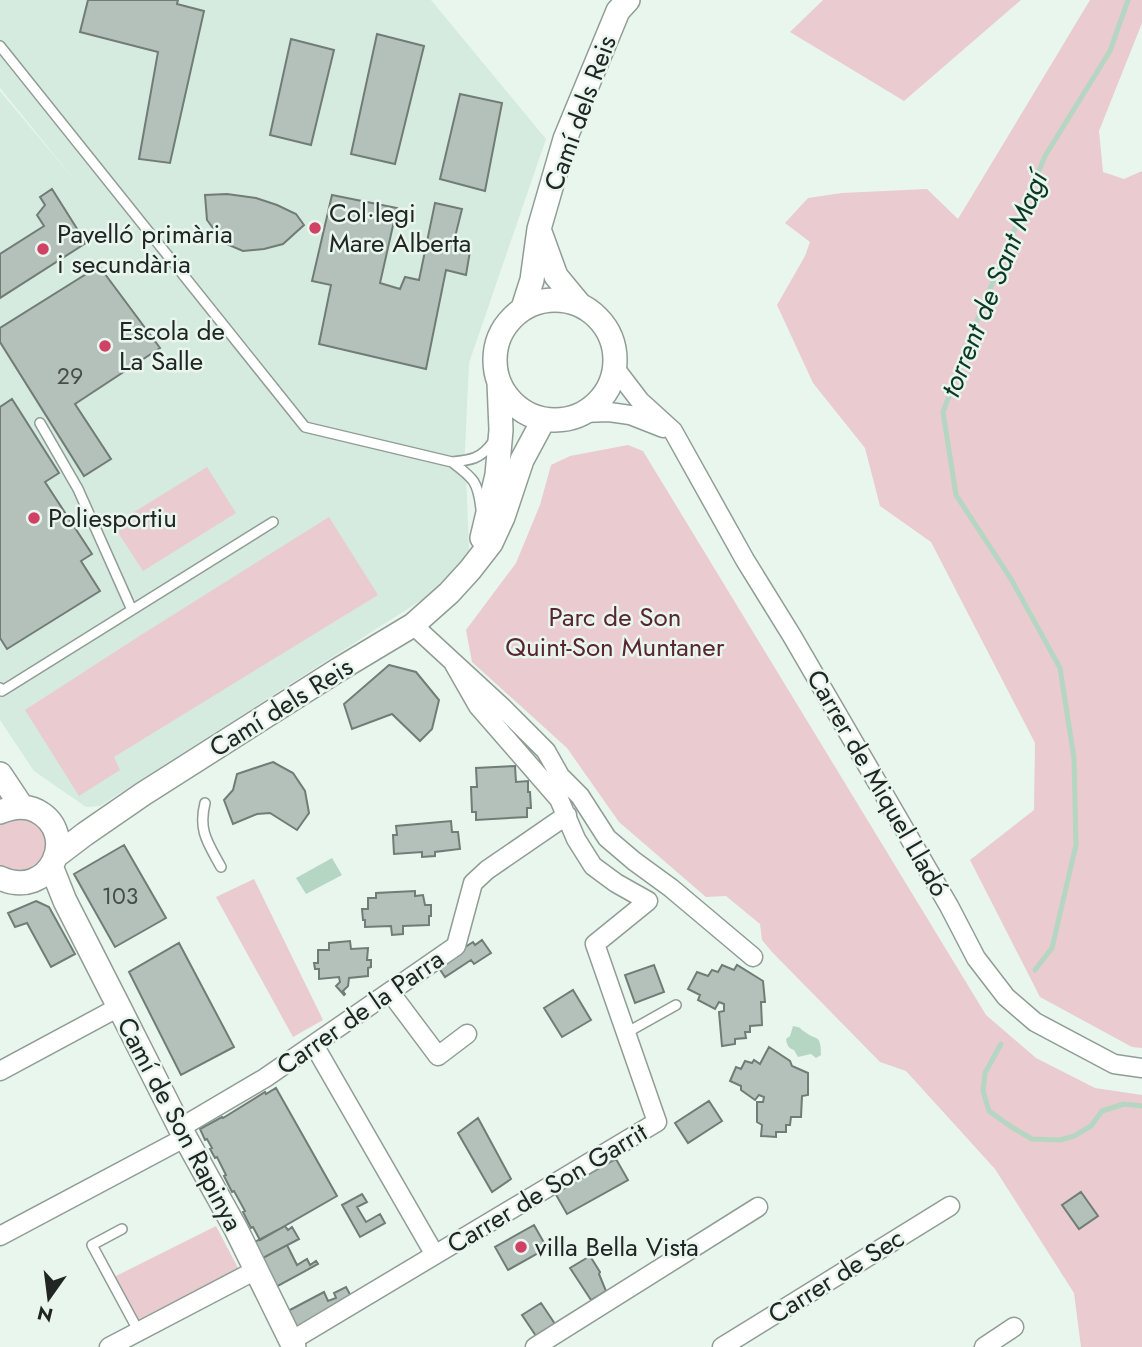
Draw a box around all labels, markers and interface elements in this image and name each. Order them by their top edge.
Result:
street label: Camí dels Reis [534,30,626,196]
water label: torrent de Sant Magí [930,161,1059,403]
place label: Col·legi Mare Alberta [329,194,471,262]
place label: Pavelló primària i secundària [57,215,233,283]
marker: Col·legi Mare Alberta [307,220,323,236]
marker: Pavelló primària i secundària [35,241,51,257]
place label: Escola de La Salle [119,312,225,380]
marker: Escola de La Salle [97,338,113,354]
house number: 29 [57,359,83,393]
place label: Poliesportiu [48,499,177,537]
marker: Poliesportiu [26,510,42,526]
park label: Parc de Son Quint-Son Muntaner [505,598,725,666]
street label: Camí dels Reis [202,648,360,766]
street label: Carrer de Miquel Lladó [797,662,959,904]
house number: 103 [102,879,138,913]
street label: Carrer de la Parra [269,940,451,1084]
street label: Camí de Son Rapinya [108,1010,252,1238]
street label: Carrer de Son Garrit [440,1113,655,1263]
street label: Carrer de Sec [761,1219,911,1333]
place label: villa Bella Vista [535,1228,699,1266]
marker: villa Bella Vista [513,1239,529,1255]
north arrow [14,1263,84,1333]
text: N [34,1299,56,1329]

